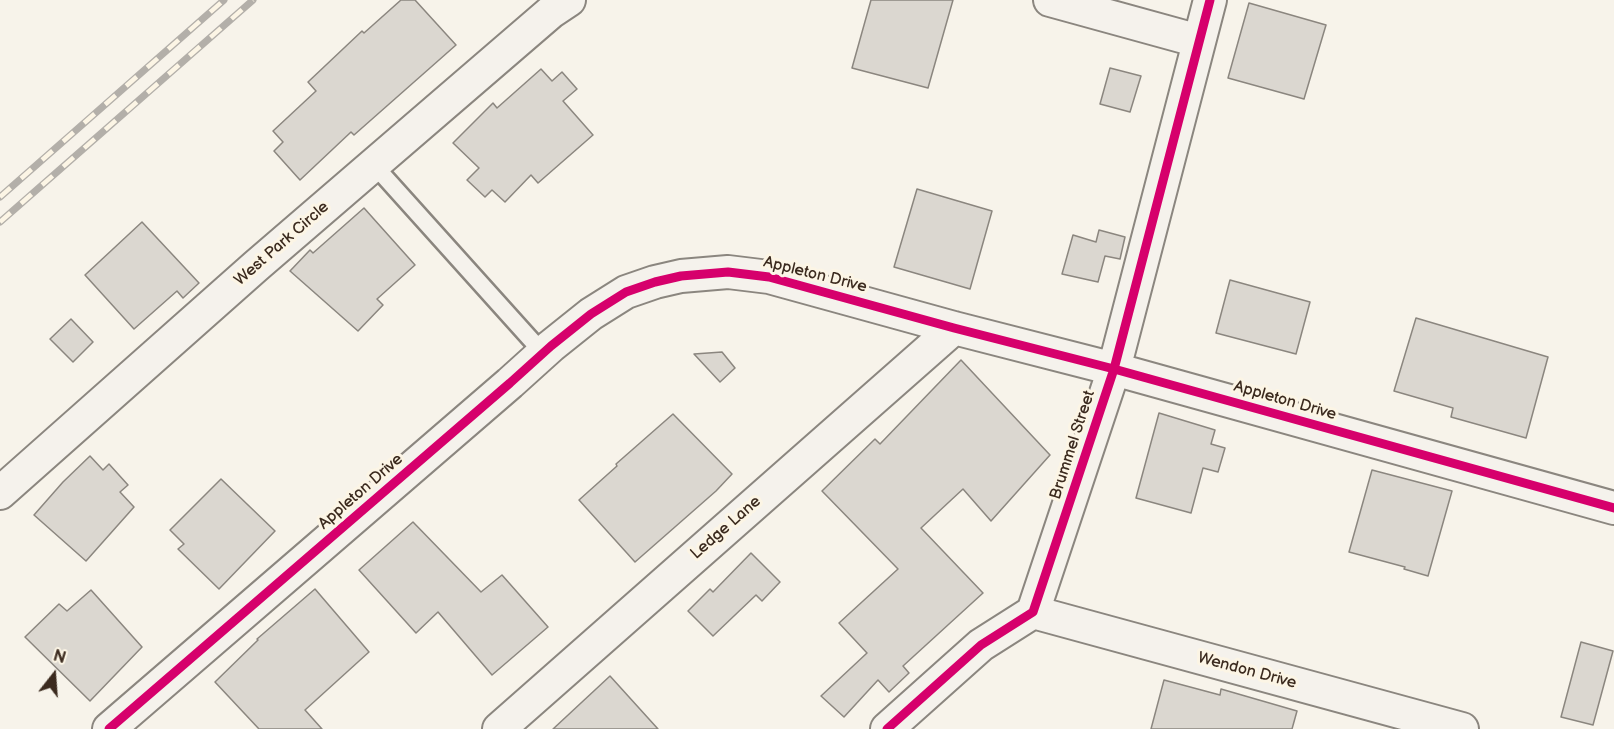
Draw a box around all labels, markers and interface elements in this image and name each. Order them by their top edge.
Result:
street label: West Park Circle [231,198,333,290]
street label: Appleton Drive [761,253,869,297]
street label: Appleton Drive [1232,377,1338,425]
street label: Brummel Street [1046,388,1100,502]
street label: Appleton Drive [315,450,407,534]
street label: Ledge Lane [687,492,765,564]
north arrow [24,645,84,705]
text: N [51,646,68,668]
street label: Wendon Drive [1196,649,1298,693]

